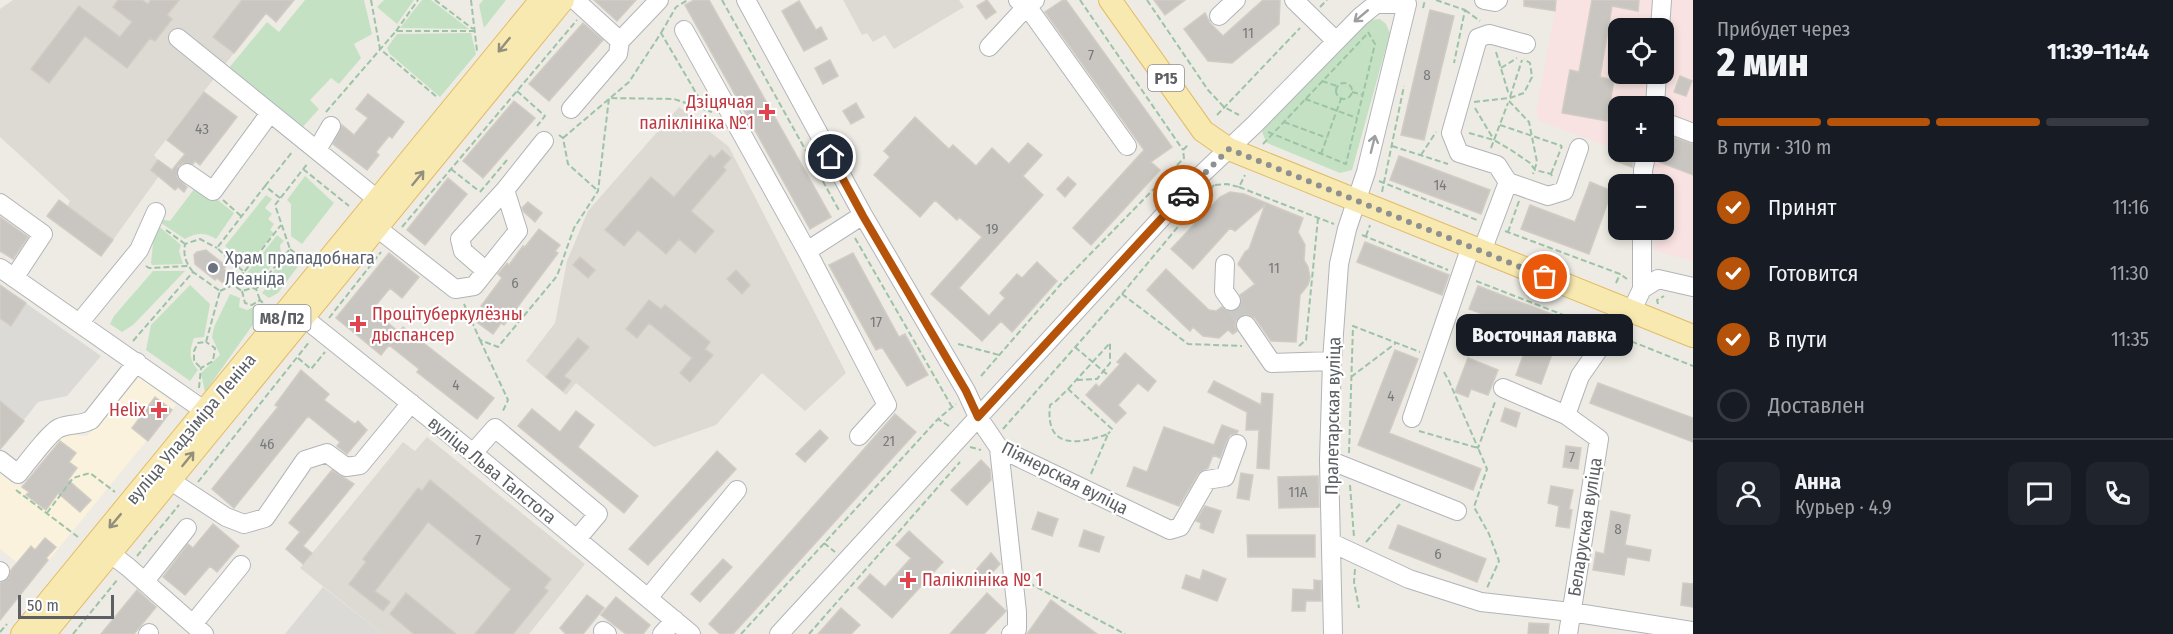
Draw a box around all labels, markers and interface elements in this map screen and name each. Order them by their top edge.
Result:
one-way arrow [1353,10,1369,23]
text: Прибудет через [1717,17,1850,41]
map controls [1608,18,1674,240]
button: locate [1608,18,1674,84]
house number: 11 [1242,24,1254,42]
one-way arrow [498,37,511,53]
text: 11:39–11:44 [2047,38,2149,65]
text: 2 мин [1717,40,1809,86]
house number: 7 [1088,46,1094,64]
road number: Р15 [1148,65,1184,91]
house number: 8 [1423,66,1431,84]
place label: Дзіцячая паліклініка №1 [639,91,754,134]
button: + [1608,96,1674,162]
marker: Дзіцячая паліклініка №1 [758,103,776,121]
house number: 43 [195,120,209,138]
pin [805,131,856,182]
one-way arrow [1367,135,1379,154]
text: В пути · 310 m [1717,135,1832,159]
icon: home [814,140,847,173]
courier [1153,165,1213,225]
one-way arrow [412,171,425,187]
button: − [1608,174,1674,240]
house number: 14 [1433,176,1447,194]
icon: car [1167,179,1200,212]
icon: check [1717,191,1750,224]
text: Принят [1768,194,1836,221]
text: 11:16 [2113,195,2149,219]
house number: 19 [985,220,999,238]
place label: Храм прападобнага Леаніда [225,247,375,290]
pin [1519,251,1570,302]
icon: check [1717,257,1750,290]
house number: 11 [1268,259,1280,277]
icon: bag [1528,260,1561,293]
text: Готовится [1768,260,1859,287]
marker: Храм прападобнага Леаніда [206,261,220,275]
text: 11:30 [2110,261,2149,285]
house number: 6 [511,274,519,292]
place label: Процітуберкулёзны дыспансер [372,303,523,346]
road number: М8/П2 [254,305,310,331]
house number: 17 [870,313,882,331]
callout: Восточная лавка [1456,313,1634,355]
marker: Процітуберкулёзны дыспансер [349,315,367,333]
text: Восточная лавка [1472,323,1617,347]
icon: check [1717,323,1750,356]
text: В пути [1768,326,1827,353]
text: 11:35 [2111,327,2149,351]
street label: Пралетарская вуліца [1321,336,1345,495]
street label: вуліца Уладзіміра Леніна [121,349,261,509]
house number: 4 [452,376,460,394]
house number: 4 [1387,387,1395,405]
text: Доставлен [1768,392,1865,419]
place label: Helix [109,399,146,421]
marker: Helix [150,401,168,419]
street label: вуліца Льва Талстога [423,412,561,529]
house number: 21 [883,432,895,450]
house number: 46 [260,435,274,453]
street label: Піянерская вуліца [998,437,1132,519]
house number: 7 [1569,448,1575,466]
one-way arrow [182,451,195,467]
street label: Беларуская вуліца [1563,456,1607,598]
button: person [1717,462,1780,525]
button: chat [2008,462,2071,525]
button: phone [2086,462,2149,525]
text: Анна [1795,468,1841,495]
house number: 11А [1288,483,1308,501]
text: Курьер · 4.9 [1795,495,1892,519]
one-way arrow [108,513,121,529]
house number: 8 [1614,520,1622,538]
house number: 7 [475,531,481,549]
house number: 6 [1434,545,1442,563]
place label: Паліклініка № 1 [922,569,1042,591]
marker: Паліклініка № 1 [899,571,917,589]
scale bar [18,592,114,620]
text: 50 m [27,596,59,615]

